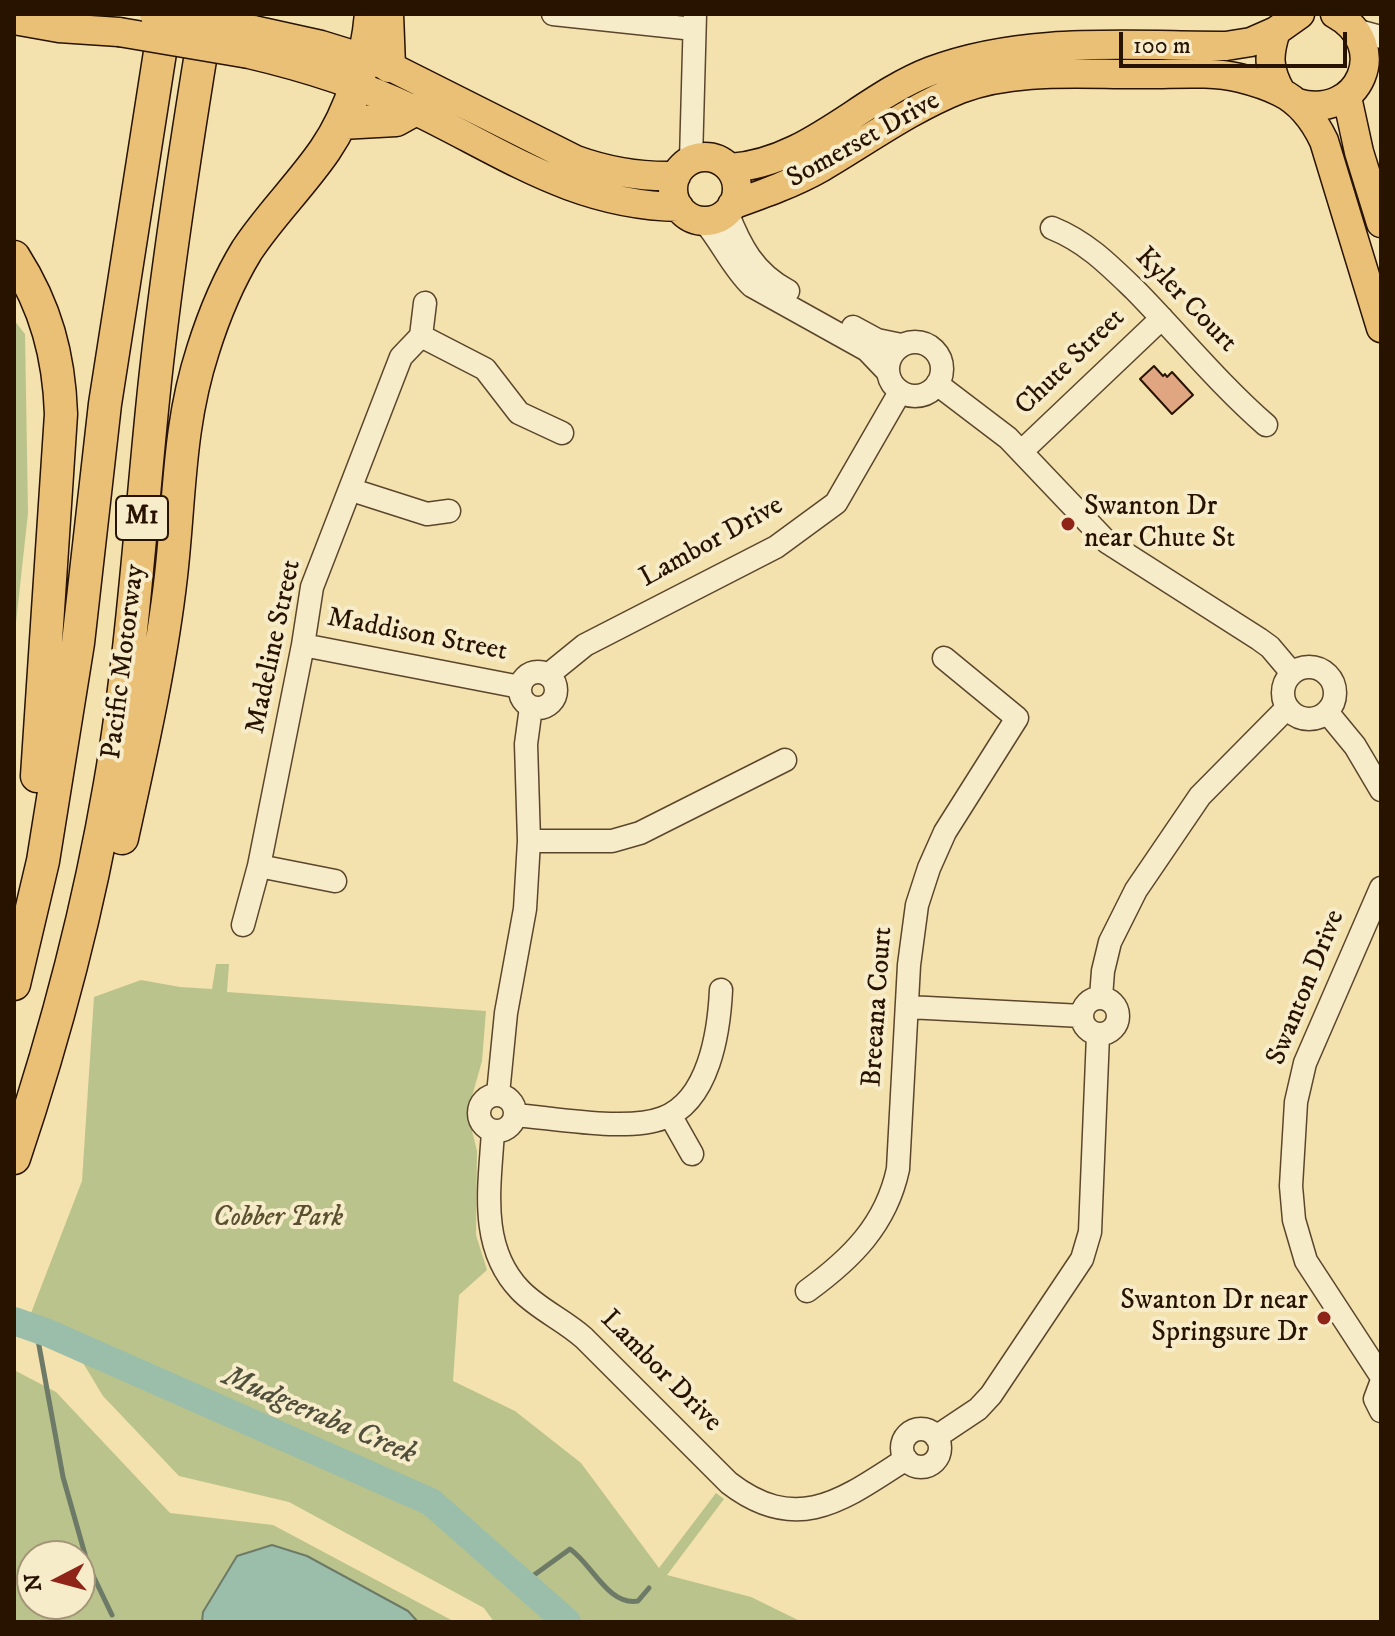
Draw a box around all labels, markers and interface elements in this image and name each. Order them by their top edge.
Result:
scale bar [1123,16,1351,66]
text: 100 m [1133,31,1191,61]
street label: Somerset Drive [782,85,946,197]
street label: Kyler Court [1127,242,1243,360]
street label: Chute Street [1009,302,1133,424]
street label: Lambor Drive [635,490,789,596]
place label: Swanton Dr near Chute St [1084,491,1235,557]
road number: M1 [116,496,168,540]
marker: Swanton Dr near Chute St [1059,515,1077,533]
street label: Madeline Street [240,557,310,737]
street label: Pacific Motorway [96,563,154,761]
street label: Maddison Street [324,602,510,670]
street label: Swanton Drive [1261,906,1353,1070]
street label: Breeana Court [857,926,901,1088]
park label: Cobber Park [213,1202,343,1236]
place label: Swanton Dr near Springsure Dr [1120,1285,1308,1351]
street label: Lambor Drive [592,1304,728,1440]
marker: Swanton Dr near Springsure Dr [1315,1309,1333,1327]
water label: Mudgeeraba Creek [217,1360,421,1474]
north arrow [16,1540,96,1620]
text: N [19,1572,48,1593]

